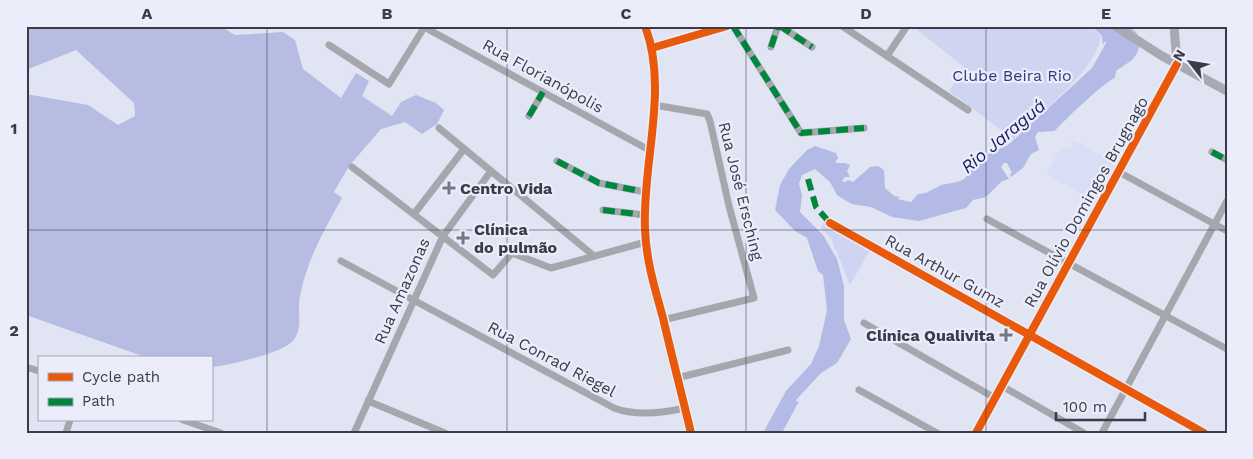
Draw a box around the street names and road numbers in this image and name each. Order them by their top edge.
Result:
street label: Rua Florianópolis [479,35,607,117]
street label: Rua Olívio Domingos Brugnago [1020,93,1152,311]
street label: Rua José Ersching [715,120,768,263]
street label: Rua Arthur Gumz [882,230,1008,312]
street label: Rua Amazonas [370,235,434,347]
street label: Rua Conrad Riegel [485,317,619,401]

